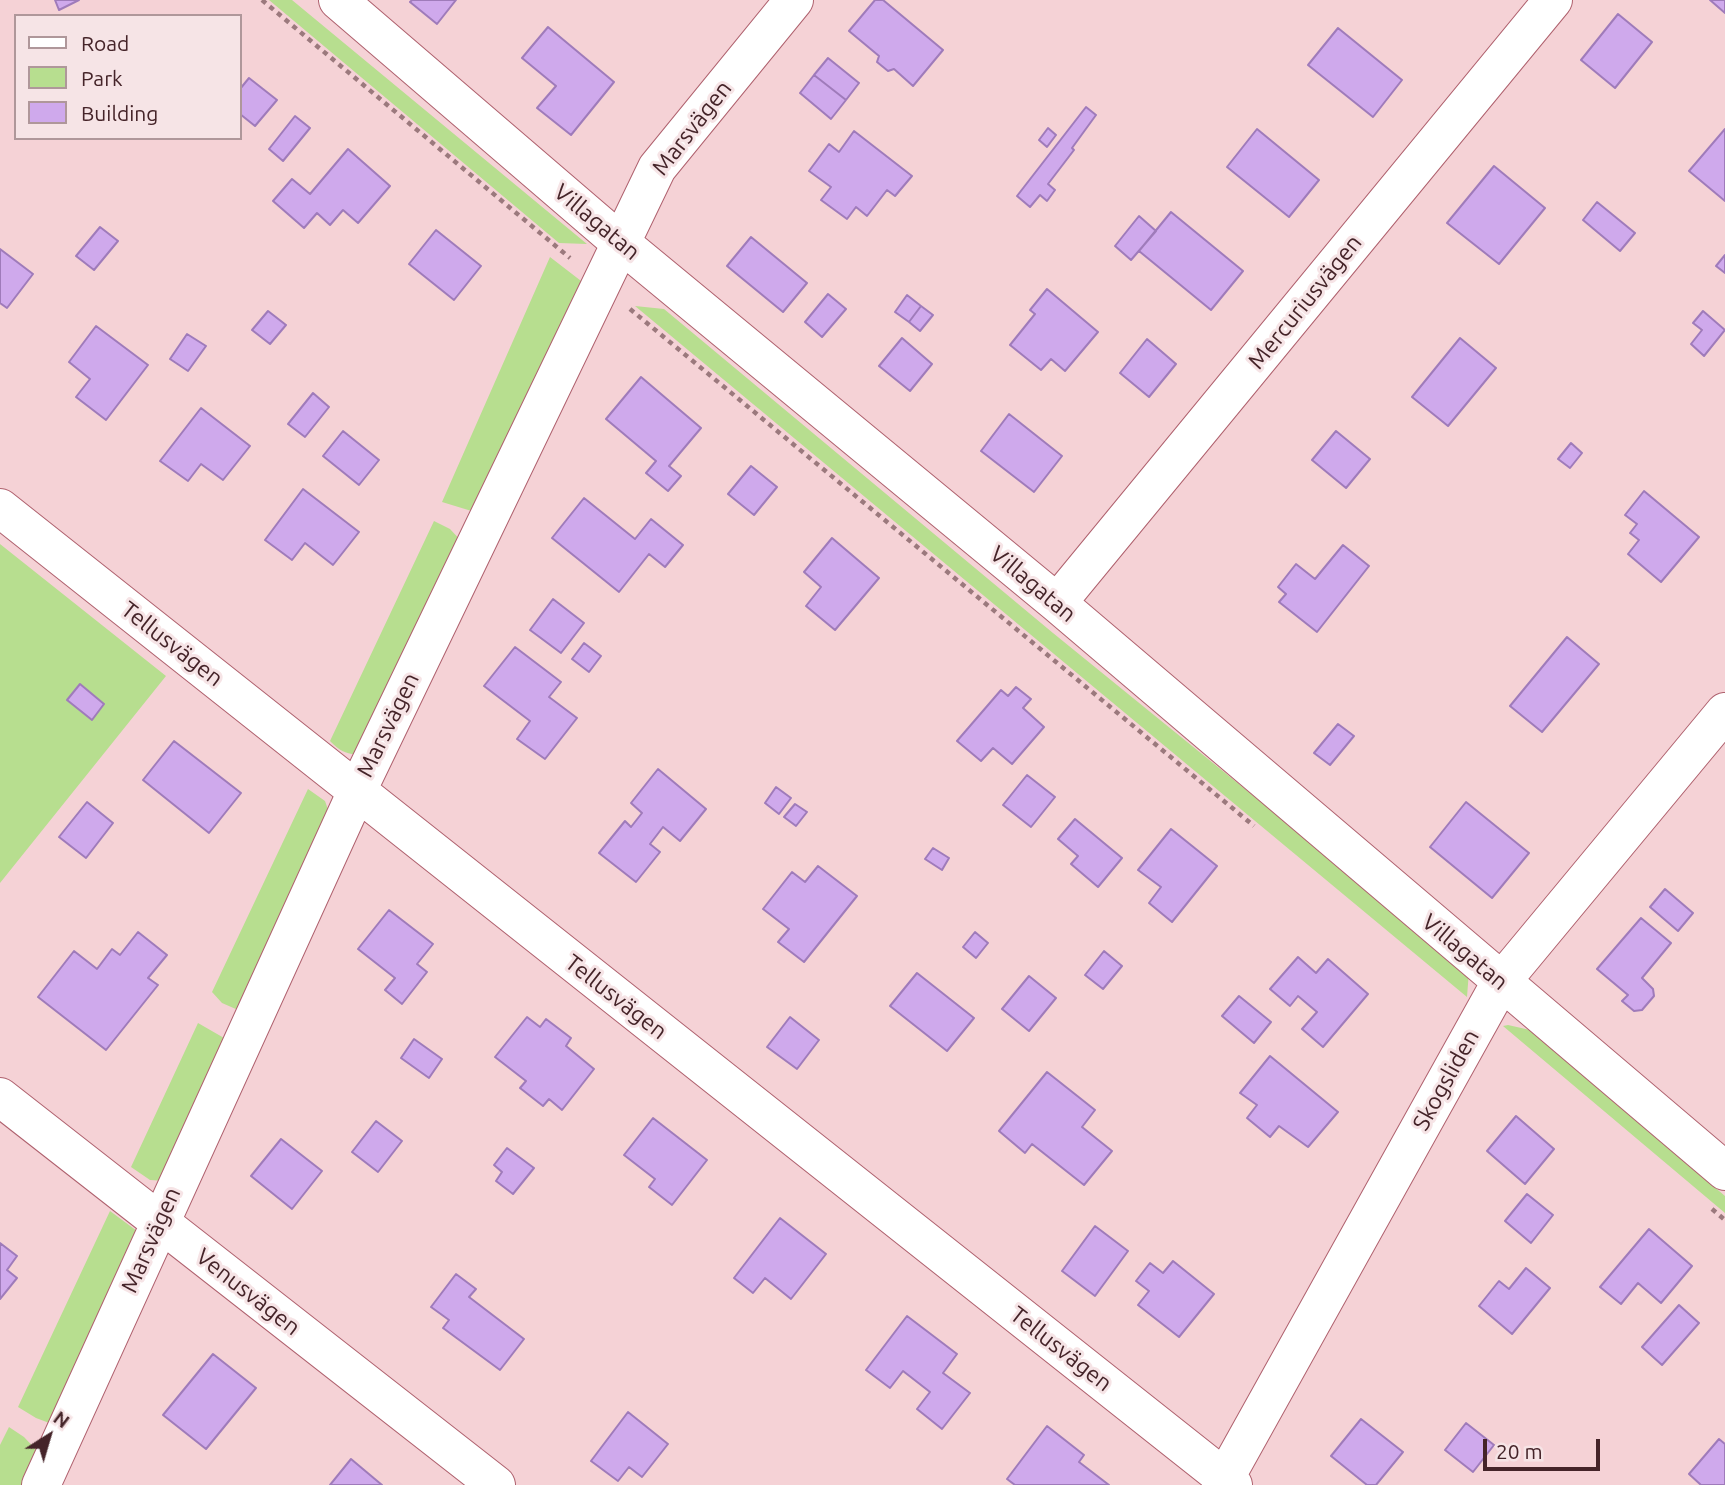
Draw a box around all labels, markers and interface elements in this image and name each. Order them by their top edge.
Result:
legend [14,14,242,140]
text: Road [81,31,129,55]
text: Park [81,66,123,90]
street label: Marsvägen [646,75,738,181]
text: Building [81,101,158,125]
street label: Villagatan [548,178,646,266]
street label: Mercuriusvägen [1242,229,1368,375]
street label: Villagatan [984,540,1082,628]
street label: Tellusvägen [116,596,228,692]
street label: Marsvägen [351,668,425,782]
street label: Villagatan [1416,908,1514,996]
street label: Tellusvägen [560,949,672,1045]
street label: Skogsliden [1407,1025,1485,1135]
street label: Marsvägen [115,1183,187,1297]
street label: Venusvägen [190,1243,306,1341]
street label: Tellusvägen [1005,1301,1117,1397]
north arrow [14,1401,84,1471]
text: N [49,1406,74,1432]
scale bar [1487,1426,1604,1470]
text: 20 m [1496,1439,1543,1463]

